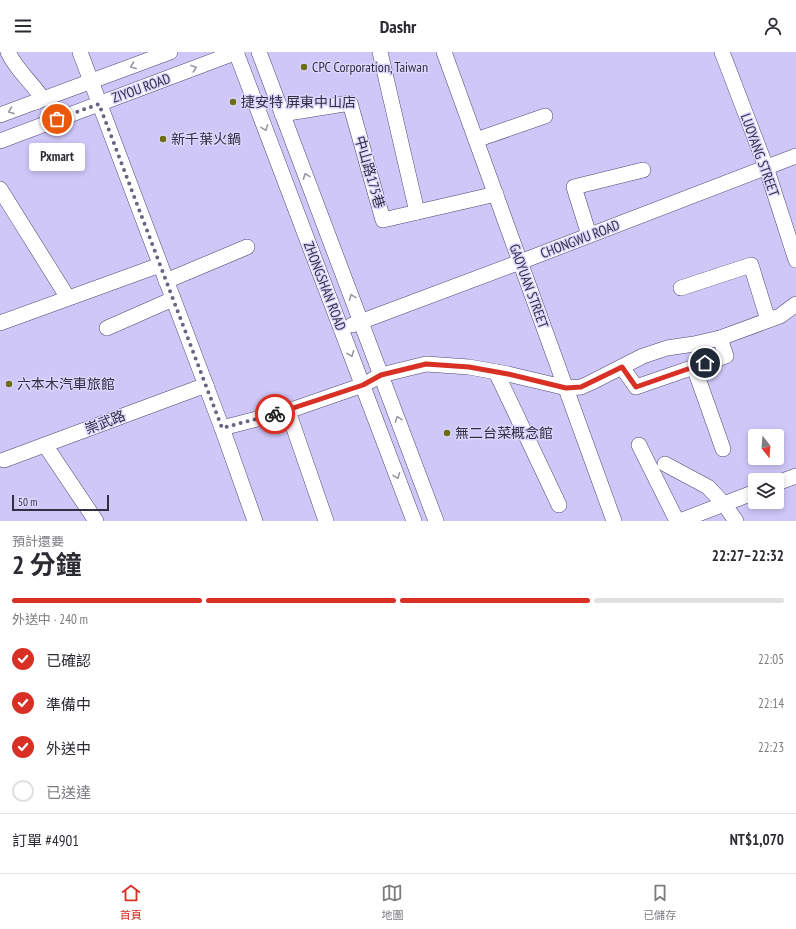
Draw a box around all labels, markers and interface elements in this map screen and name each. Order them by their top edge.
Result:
icon: menu [12,15,34,37]
text: Dashr [380,15,416,38]
icon: person [762,15,784,37]
place label: CPC Corporation, Taiwan [312,58,428,76]
one-way arrow [130,61,137,69]
marker: CPC Corporation, Taiwan [299,62,309,72]
one-way arrow [190,65,197,73]
street label: ZIYOU ROAD [109,69,173,107]
place label: 捷安特 屏東中山店 [241,93,356,111]
marker: 捷安特 屏東中山店 [228,97,238,107]
pin [40,102,74,136]
one-way arrow [8,107,15,115]
icon: bag [46,108,68,130]
street label: LUOYANG STREET [737,111,784,200]
one-way arrow [261,124,269,131]
place label: 新千葉火鍋 [171,130,241,148]
marker: 新千葉火鍋 [158,134,168,144]
street label: 中山路175巷 [351,134,389,210]
callout: Pxmart [29,143,85,171]
text: Pxmart [40,148,74,165]
one-way arrow [302,172,310,179]
street label: CHONGWU ROAD [538,216,622,262]
street label: ZHONGSHAN ROAD [300,239,350,333]
street label: GAOYUAN STREET [505,241,553,331]
one-way arrow [348,294,356,301]
pin [688,346,722,380]
one-way arrow [346,350,354,357]
icon: home [694,352,716,374]
place label: 六本木汽車旅館 [17,375,115,393]
marker: 六本木汽車旅館 [4,379,14,389]
courier [255,394,295,434]
icon: bike [264,403,286,425]
street label: 崇武路 [82,406,128,438]
one-way arrow [394,416,402,423]
place label: 無二台菜概念館 [455,424,553,442]
marker: 無二台菜概念館 [442,428,452,438]
north arrow [748,429,784,465]
map controls [748,429,784,509]
one-way arrow [393,472,401,479]
button: layers [748,473,784,509]
scale bar [12,493,109,512]
text: 50 m [18,495,37,509]
text: 預計還要 [12,533,64,550]
text: 22:27–22:32 [712,546,784,565]
text: 2 分鐘 [12,548,82,581]
text: 外送中 · 240 m [12,611,88,628]
icon: check [12,648,34,670]
text: 已確認 [46,651,91,670]
text: 22:05 [758,651,784,668]
icon: check [12,692,34,714]
text: 準備中 [46,695,91,714]
text: 22:14 [758,695,784,712]
icon: check [12,736,34,758]
text: 外送中 [46,739,91,758]
text: 22:23 [758,739,784,756]
text: 已送達 [46,783,91,802]
text: NT$1,070 [730,830,784,849]
text: 訂單 #4901 [12,831,79,850]
tab: 首頁 [120,882,142,922]
tab: 地圖 [381,882,403,922]
tab: 已儲存 [643,882,676,922]

